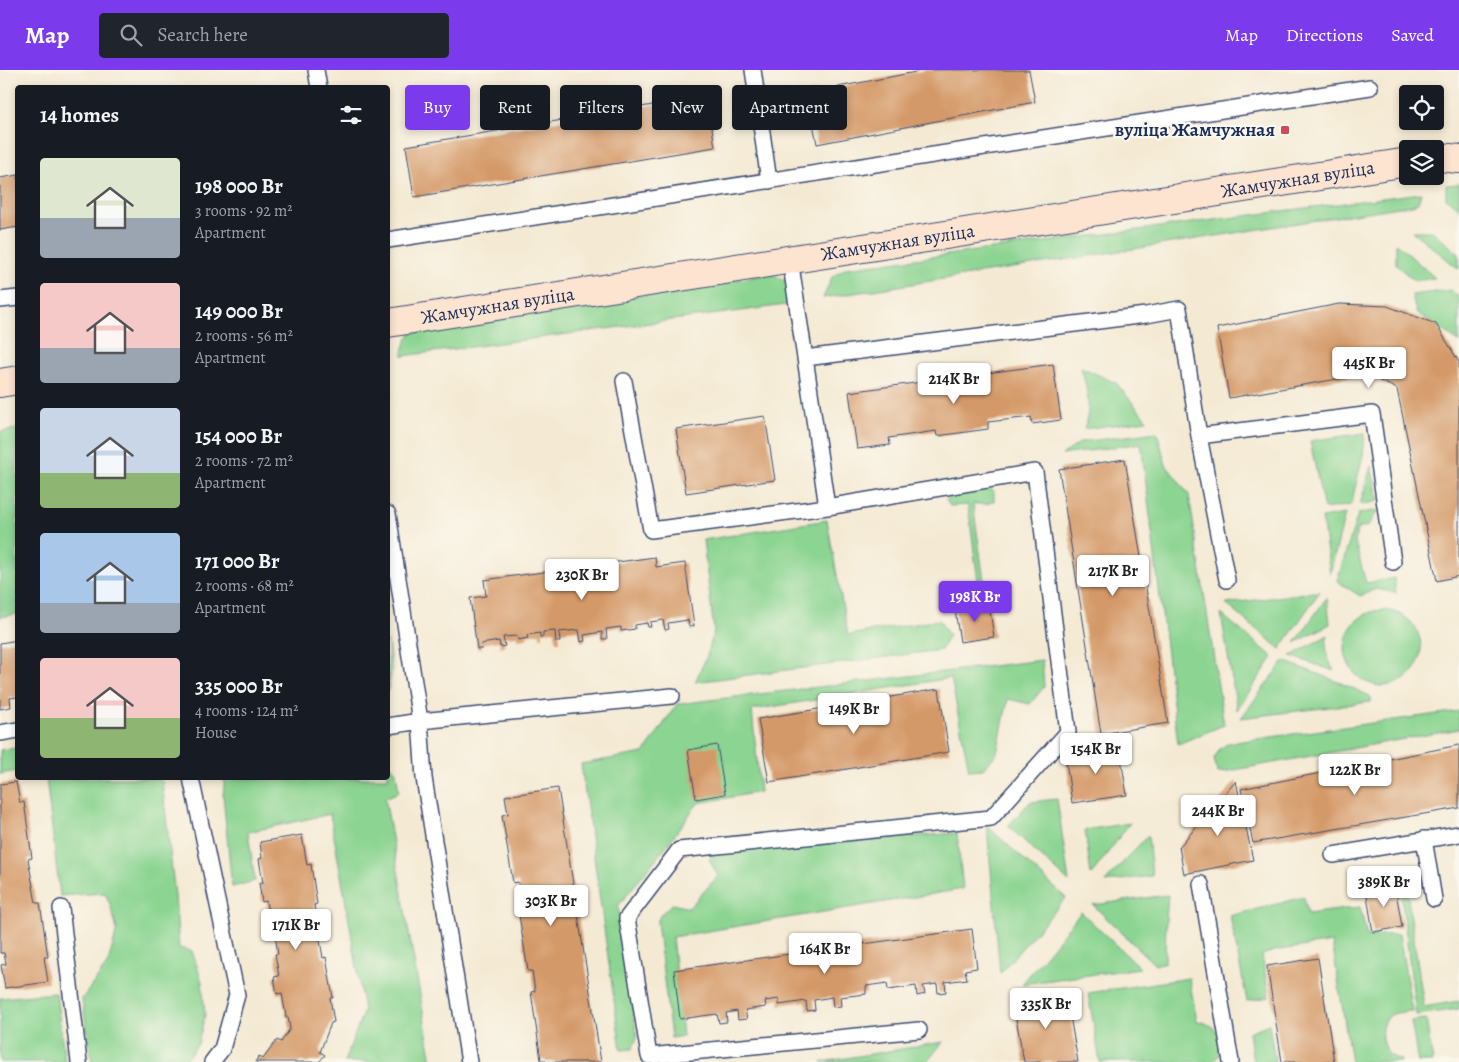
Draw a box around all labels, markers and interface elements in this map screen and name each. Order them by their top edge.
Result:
search box [99,13,449,58]
text: Map [25,19,69,51]
icon: search [117,21,145,49]
text: Search here [157,22,248,48]
text: Map [1225,23,1258,47]
text: Directions [1286,23,1363,47]
text: Saved [1391,23,1434,47]
chip: Buy [405,85,470,130]
chip: Rent [480,85,550,130]
chip: Filters [560,85,642,130]
chip: New [652,85,722,130]
chip: Apartment [732,85,847,130]
map controls [1399,85,1444,185]
button: locate [1399,85,1444,130]
text: 14 homes [40,101,119,129]
icon: filters [337,101,365,129]
place label: вуліца Жамчужная [1115,117,1275,143]
marker: вуліца Жамчужная [1279,124,1291,136]
button: layers [1399,140,1444,185]
street label: Жамчужная вуліца [1219,154,1377,204]
text: 198 000 Br [195,172,283,200]
icon: home [80,178,140,238]
text: 3 rooms · 92 m² [195,200,293,222]
street label: Жамчужная вуліца [819,218,977,267]
text: Apartment [195,222,266,244]
street label: Жамчужная вуліца [419,281,577,331]
text: 149 000 Br [195,297,283,325]
icon: home [80,303,140,363]
text: 2 rooms · 56 m² [195,325,293,347]
pin: 445K Br [1323,346,1415,389]
text: Apartment [195,347,266,369]
text: 445K Br [1343,352,1395,374]
pin: 214K Br [908,362,1000,405]
text: 214K Br [929,368,979,390]
text: 154 000 Br [195,422,282,450]
icon: home [80,428,140,488]
text: 2 rooms · 72 m² [195,450,293,472]
text: Apartment [195,472,266,494]
text: 171 000 Br [195,547,280,575]
icon: home [80,553,140,613]
pin: 217K Br [1067,554,1159,597]
pin: 230K Br [536,558,628,601]
text: 217K Br [1088,560,1138,582]
text: 230K Br [556,564,608,586]
text: 2 rooms · 68 m² [195,575,294,597]
pin: 198K Br [929,580,1021,623]
text: 198K Br [950,586,1000,608]
text: Apartment [195,597,266,619]
text: 335 000 Br [195,672,283,700]
icon: home [80,678,140,738]
pin: 149K Br [808,692,900,735]
text: 149K Br [829,698,879,720]
text: 4 rooms · 124 m² [195,700,299,722]
text: House [195,722,237,744]
pin: 154K Br [1050,732,1142,775]
text: 154K Br [1071,738,1121,760]
pin: 122K Br [1309,754,1401,796]
text: 122K Br [1329,759,1381,781]
pin: 244K Br [1172,794,1264,837]
text: 244K Br [1192,800,1244,822]
pin: 389K Br [1338,866,1430,908]
text: 389K Br [1358,871,1410,893]
pin: 303K Br [505,884,597,927]
text: 303K Br [525,890,577,912]
pin: 171K Br [250,908,342,951]
text: 171K Br [272,914,320,936]
pin: 164K Br [779,932,871,975]
text: 164K Br [800,938,850,960]
pin: 335K Br [1000,988,1092,1030]
text: 335K Br [1021,993,1071,1015]

